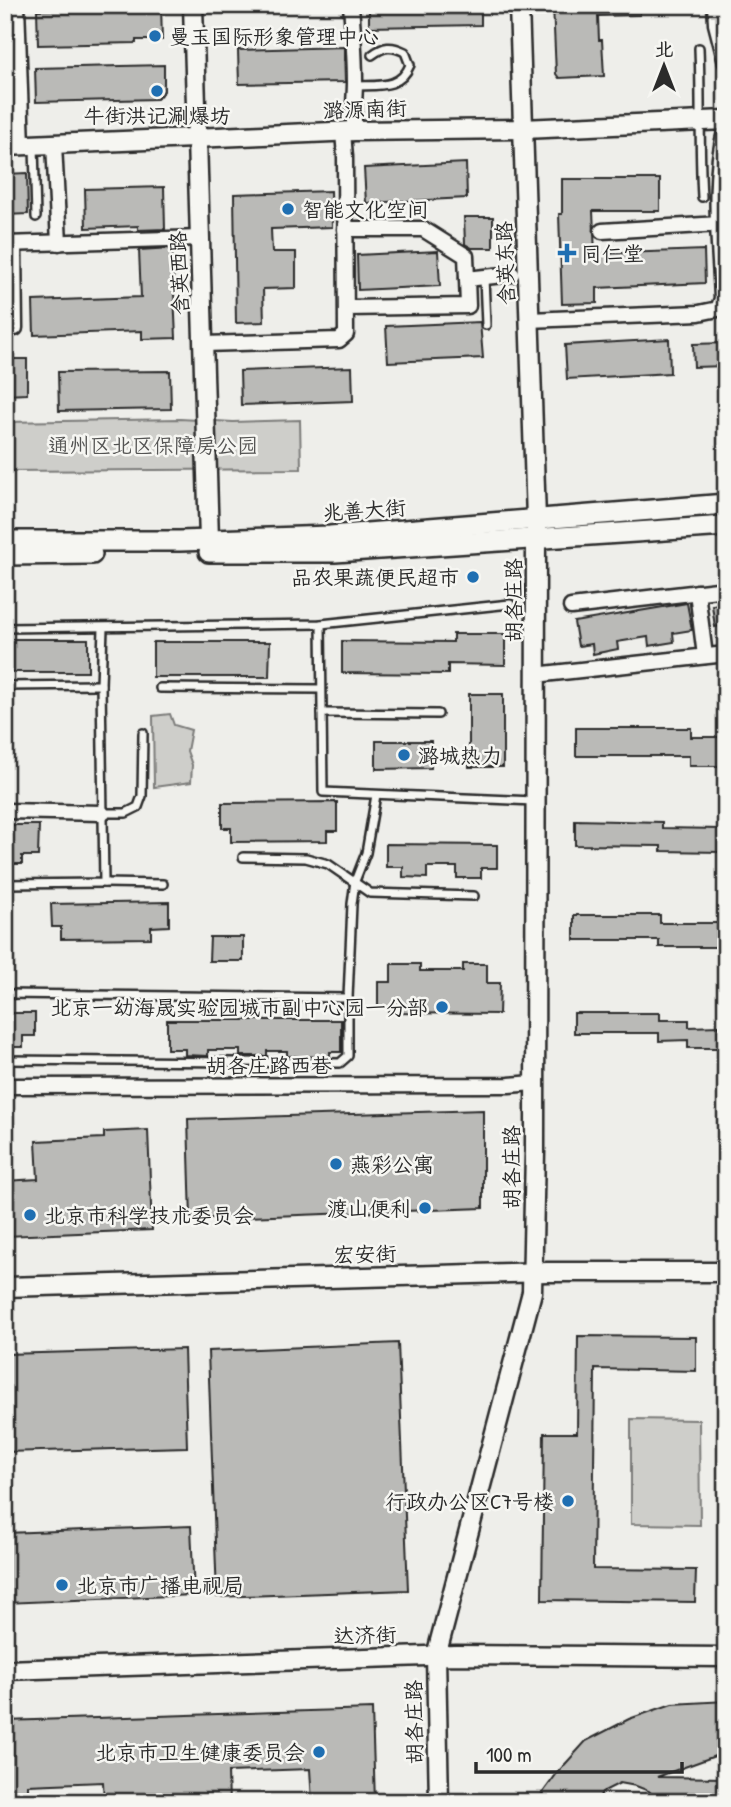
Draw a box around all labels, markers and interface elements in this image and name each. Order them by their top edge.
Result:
place label: 曼玉国际形象管理中心 [169,22,379,51]
marker: 曼玉国际形象管理中心 [147,28,163,44]
north arrow [630,32,700,102]
text: 北 [654,36,674,62]
marker: 牛街洪记涮爆坊 [149,83,165,99]
street label: 潞源南街 [323,93,407,125]
place label: 牛街洪记涮爆坊 [84,101,231,130]
place label: 智能文化空间 [302,195,428,224]
marker: 智能文化空间 [280,201,296,217]
street label: 含英东路 [489,221,521,305]
street label: 含英西路 [163,231,195,315]
place label: 同仁堂 [581,239,644,268]
marker: 同仁堂 [559,245,575,261]
park label: 通州区北区保障房公园 [48,431,258,460]
street label: 兆善大街 [321,493,407,527]
street label: 胡各庄路 [499,558,528,642]
place label: 品农果蔬便民超市 [291,563,459,592]
marker: 品农果蔬便民超市 [465,569,481,585]
place label: 潞城热力 [418,741,502,770]
marker: 潞城热力 [396,747,412,763]
place label: 北京一幼海晟实验园城市副中心园一分部 [50,993,428,1022]
marker: 北京一幼海晟实验园城市副中心园一分部 [434,999,450,1015]
street label: 胡各庄路西巷 [206,1051,332,1080]
street label: 胡各庄路 [497,1125,526,1209]
place label: 燕彩公寓 [350,1150,434,1179]
marker: 燕彩公寓 [328,1156,344,1172]
place label: 渡山便利 [327,1194,411,1223]
marker: 渡山便利 [417,1200,433,1216]
place label: 北京市科学技术委员会 [44,1201,254,1230]
marker: 北京市科学技术委员会 [22,1207,38,1223]
street label: 宏安街 [333,1238,397,1270]
place label: 行政办公区C7号楼 [385,1487,554,1516]
marker: 行政办公区C7号楼 [560,1493,576,1509]
place label: 北京市广播电视局 [76,1571,244,1600]
marker: 北京市广播电视局 [54,1577,70,1593]
street label: 达济街 [333,1619,397,1651]
street label: 胡各庄路 [399,1680,429,1764]
scale bar [476,1730,682,1774]
place label: 北京市卫生健康委员会 [95,1738,305,1767]
text: 100 m [486,1740,532,1769]
marker: 北京市卫生健康委员会 [311,1744,327,1760]

